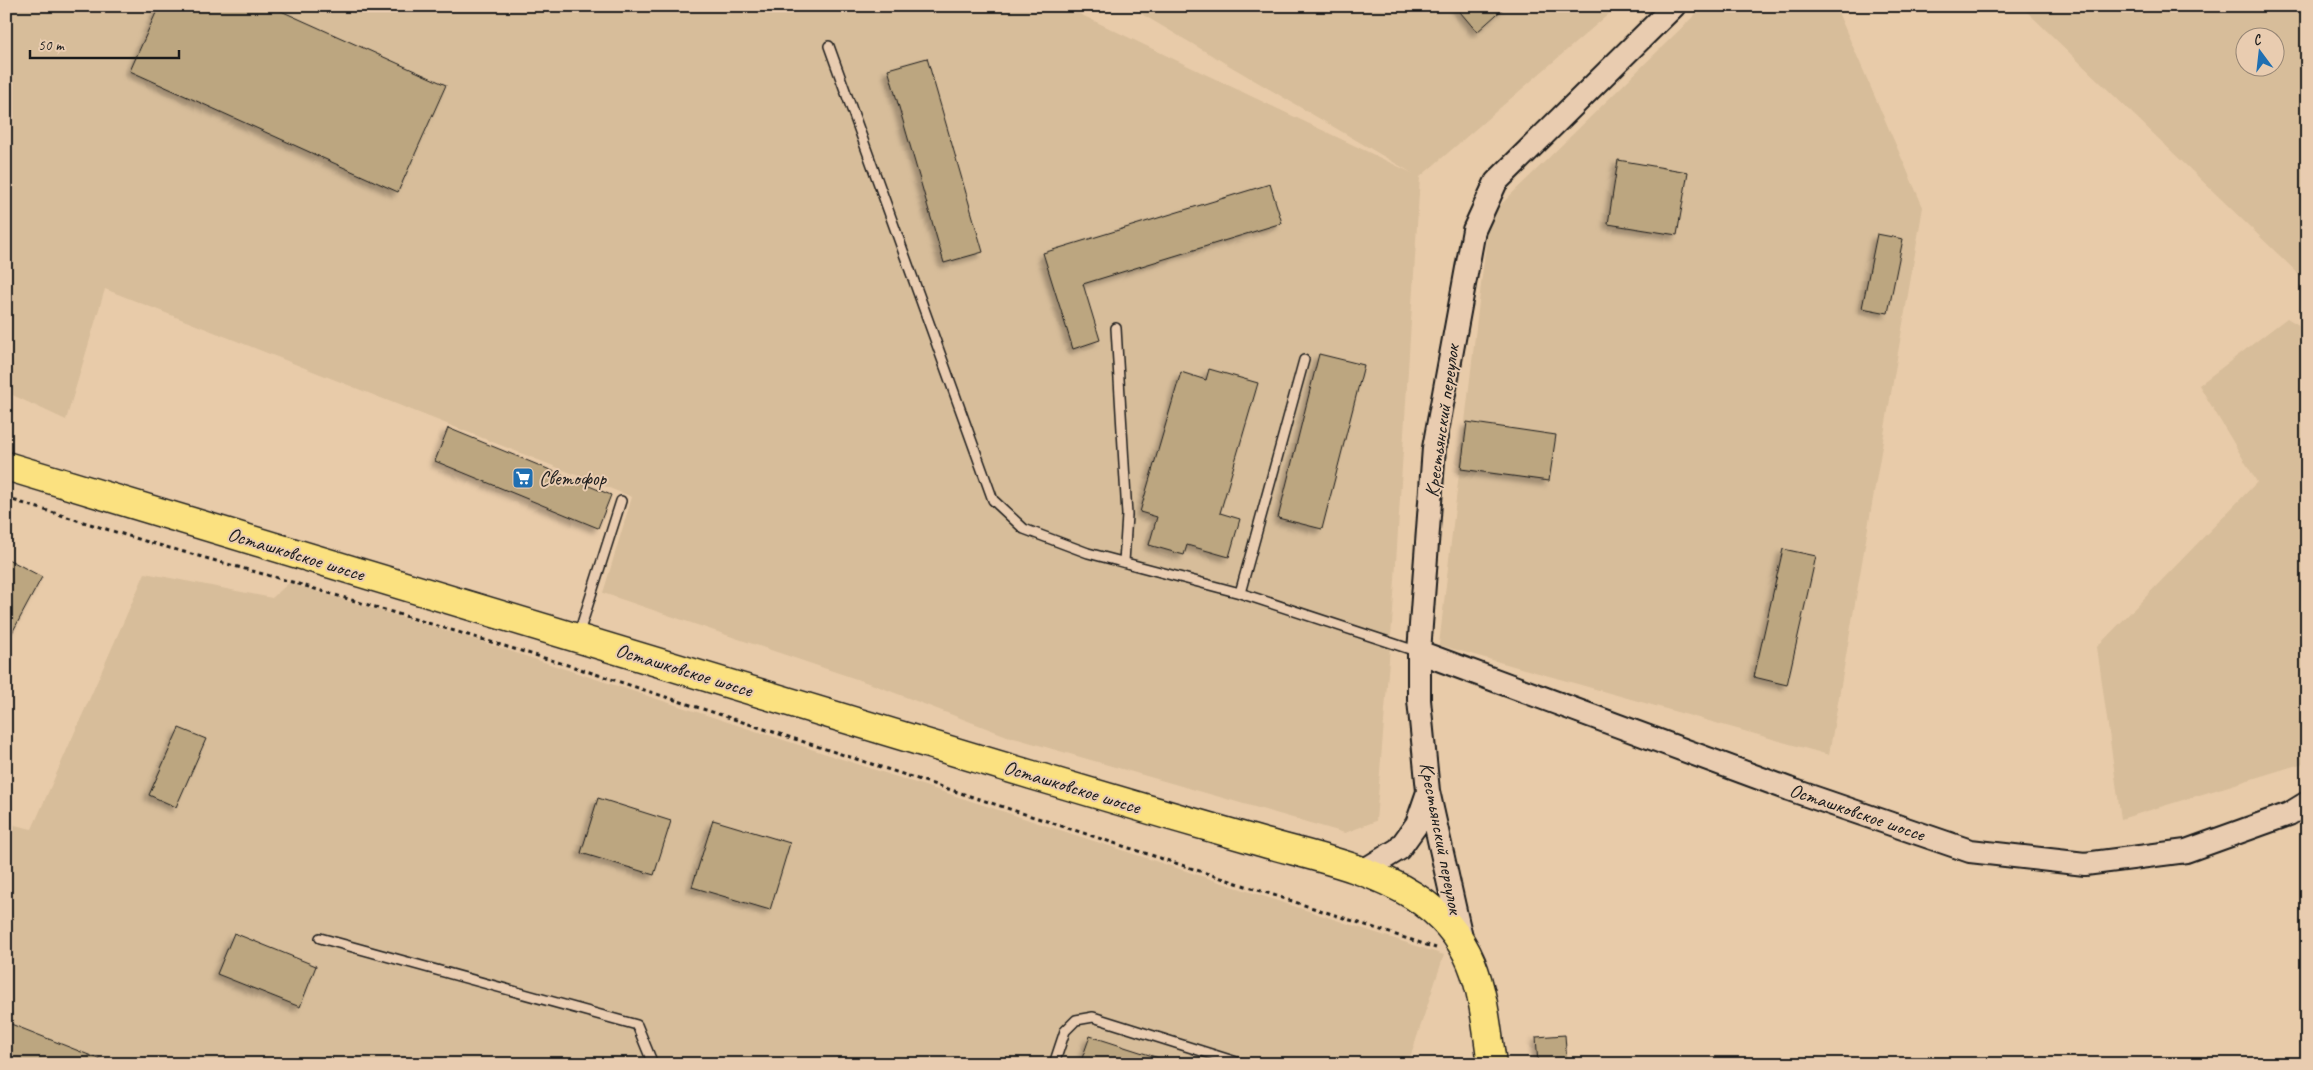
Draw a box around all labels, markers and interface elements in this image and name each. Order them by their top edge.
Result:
scale bar [30,28,179,60]
north arrow [2236,28,2286,78]
text: С [2251,30,2264,49]
text: 50 m [38,36,65,55]
street label: Крестьянский переулок [1419,342,1465,499]
supermarket icon: Светофор [511,466,535,490]
place label: Светофор [539,466,608,491]
street label: Осташковское шоссе [225,521,369,587]
street label: Осташковское шоссе [613,637,757,703]
street label: Осташковское шоссе [1001,754,1145,820]
street label: Крестьянский переулок [1414,760,1468,917]
street label: Осташковское шоссе [1786,777,1929,847]

